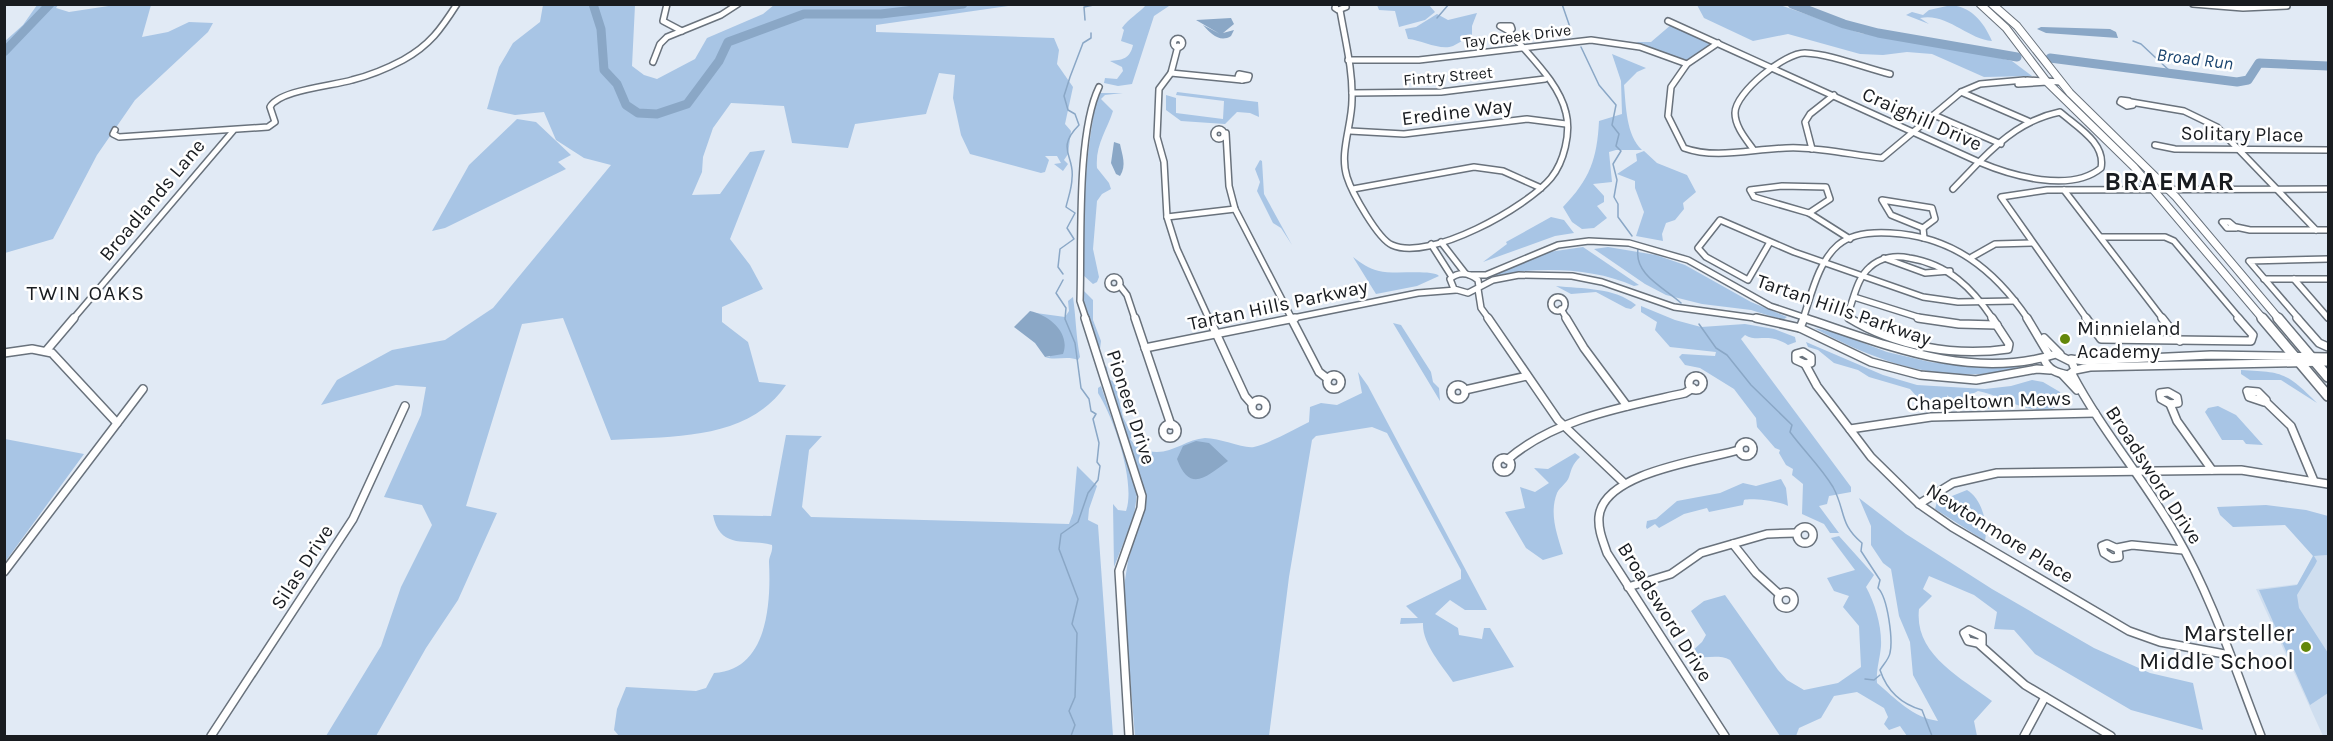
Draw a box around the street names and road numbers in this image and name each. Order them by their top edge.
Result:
street label: Tay Creek Drive [1462,20,1572,52]
street label: Fintry Street [1402,63,1494,89]
street label: Craighill Drive [1859,82,1985,156]
street label: Eredine Way [1400,94,1514,130]
street label: Solitary Place [2180,121,2304,147]
street label: Broadlands Lane [94,134,210,266]
street label: Tartan Hills Parkway [1754,269,1934,351]
street label: Tartan Hills Parkway [1186,275,1370,335]
street label: Pioneer Drive [1102,347,1160,467]
street label: Chapeltown Mews [1906,387,2072,415]
street label: Broadsword Drive [2101,402,2207,548]
street label: Newtonmore Place [1922,478,2078,588]
street label: Silas Drive [266,520,338,614]
street label: Broadsword Drive [1613,538,1717,686]

